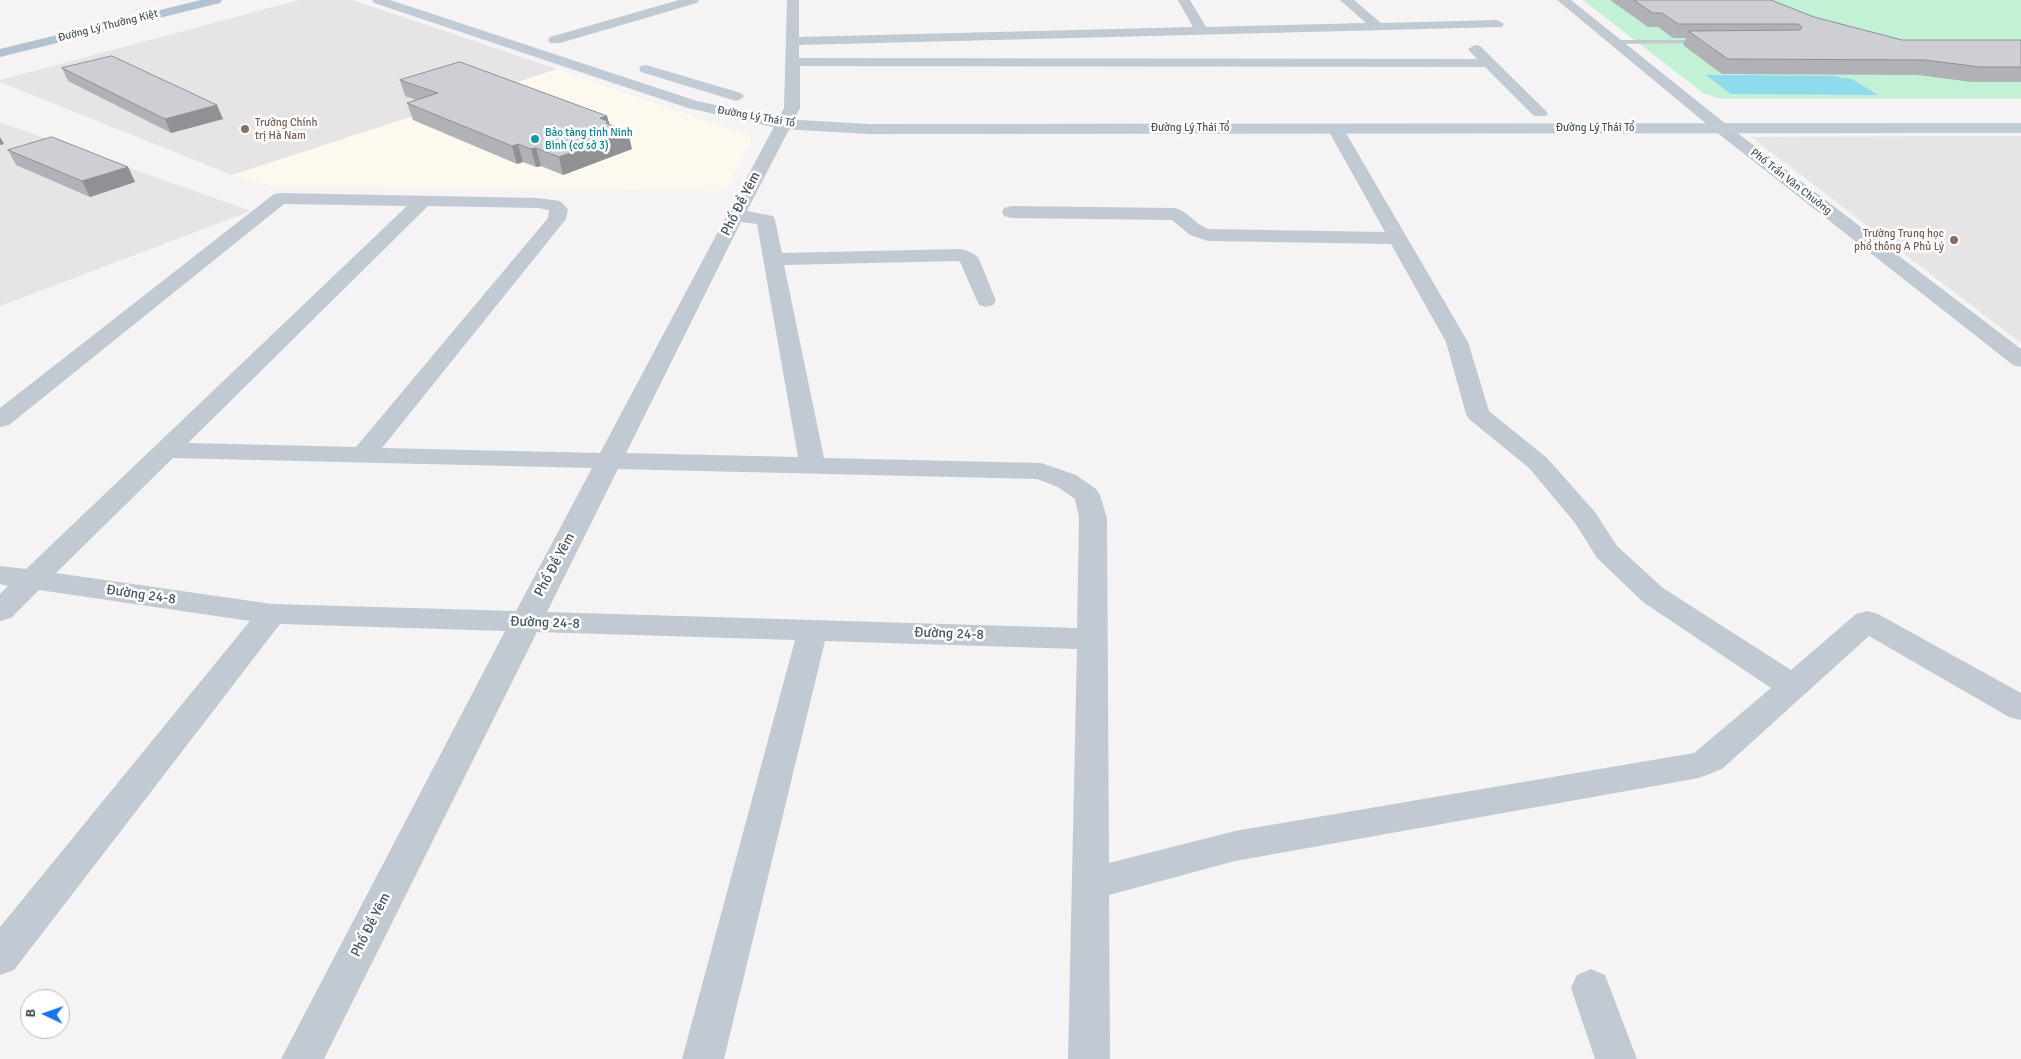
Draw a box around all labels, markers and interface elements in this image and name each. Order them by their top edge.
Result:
street label: Đường Lý Thường Kiệt [57,7,159,45]
street label: Đường Lý Thái Tổ [716,104,796,130]
place label: Trường Chính trị Hà Nam [255,116,318,142]
street label: Đường Lý Thái Tổ [1151,121,1229,135]
street label: Đường Lý Thái Tổ [1556,121,1634,135]
marker: Trường Chính trị Hà Nam [239,123,251,135]
place label: Bảo tàng tỉnh Ninh Bình (cơ sở 3) [545,126,633,152]
marker: Bảo tàng tỉnh Ninh Bình (cơ sở 3) [529,133,541,145]
street label: Phố Trần Văn Chuông [1748,146,1834,218]
street label: Phố Đề Yêm [718,169,764,239]
place label: Trường Trung học phổ thông A Phủ Lý [1854,227,1944,253]
marker: Trường Trung học phổ thông A Phủ Lý [1948,234,1960,246]
street label: Phố Đề Yêm [531,530,579,600]
street label: Đường 24-8 [105,582,177,608]
street label: Đường 24-8 [510,613,580,633]
street label: Đường 24-8 [914,624,984,644]
street label: Phố Đề Yêm [348,890,394,960]
north arrow [20,989,70,1039]
text: B [22,1009,39,1018]

